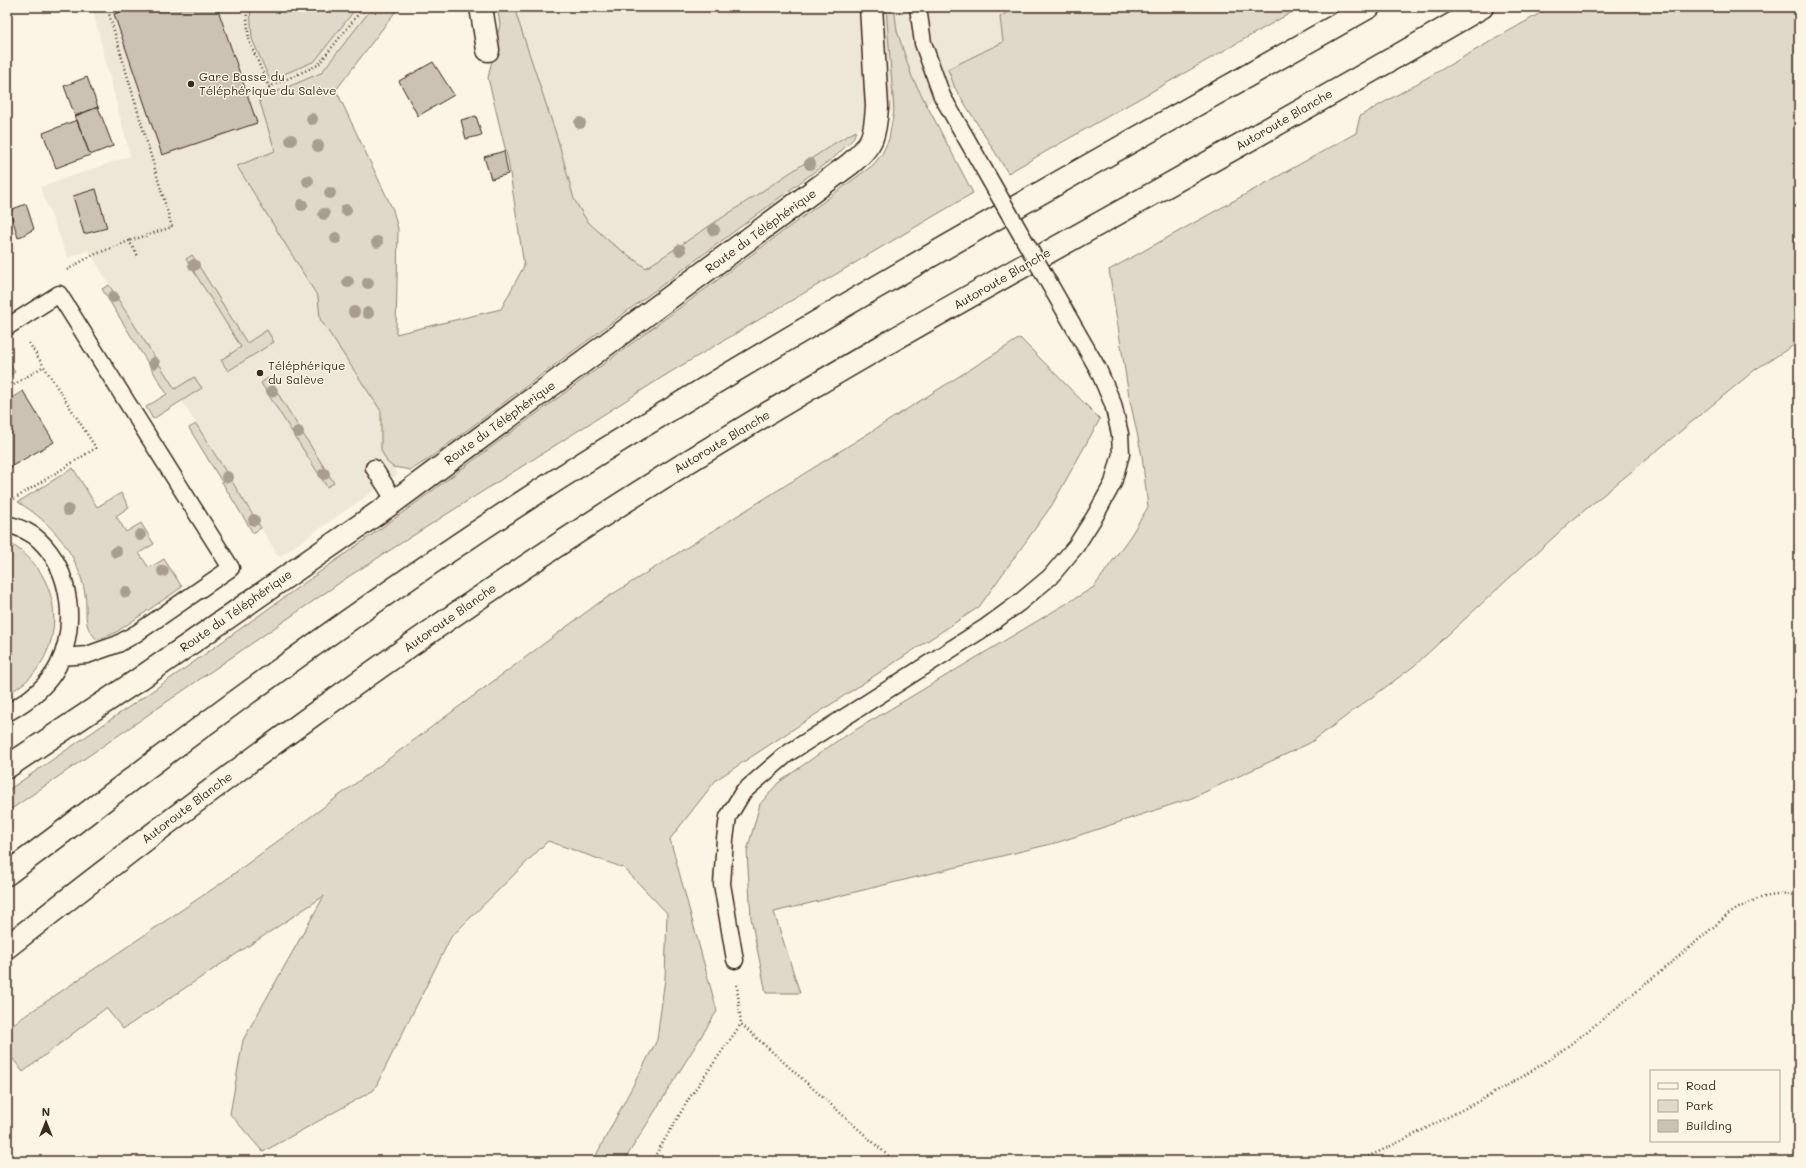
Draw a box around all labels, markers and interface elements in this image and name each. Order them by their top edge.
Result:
place label: Gare Basse du Téléphérique du Salève [199,68,336,98]
marker: Gare Basse du Téléphérique du Salève [186,79,196,89]
street label: Autoroute Blanche [1232,85,1335,153]
street label: Route du Téléphérique [702,184,819,276]
street label: Autoroute Blanche [950,244,1053,312]
place label: Téléphérique du Salève [268,357,346,387]
marker: Téléphérique du Salève [255,368,265,378]
street label: Route du Téléphérique [441,376,558,468]
street label: Autoroute Blanche [670,406,772,476]
street label: Route du Téléphérique [176,565,295,655]
street label: Autoroute Blanche [400,579,499,655]
street label: Autoroute Blanche [138,768,235,846]
legend [1650,1070,1780,1142]
text: Road [1686,1077,1716,1093]
text: Park [1686,1097,1713,1113]
north arrow [26,1102,66,1142]
text: N [42,1104,50,1119]
text: Building [1686,1117,1732,1133]

